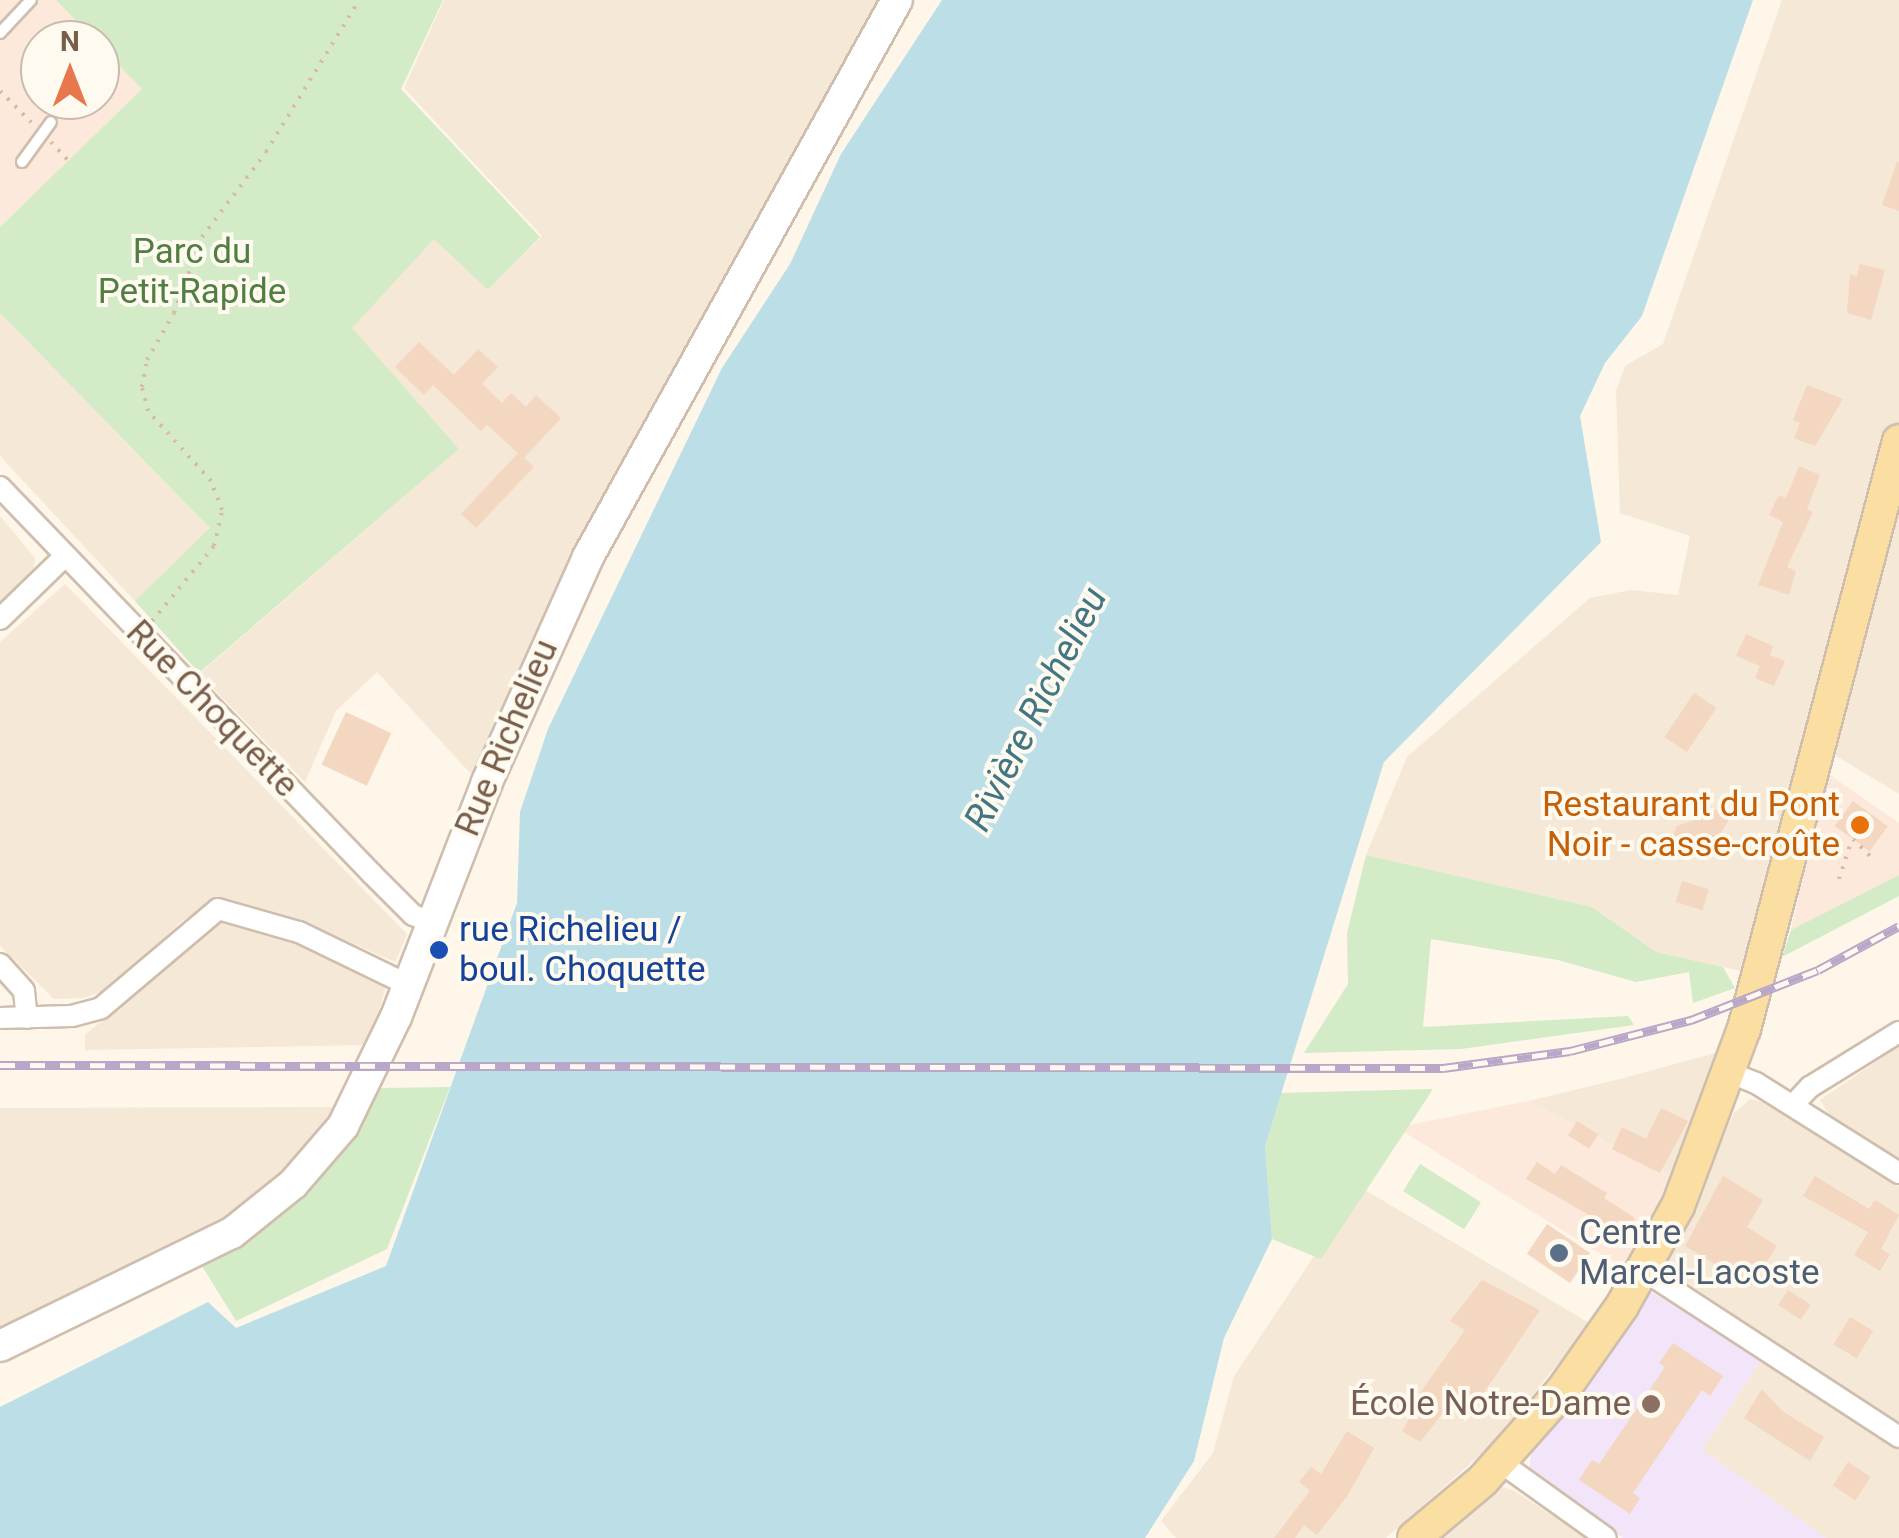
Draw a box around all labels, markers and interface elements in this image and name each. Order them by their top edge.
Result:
north arrow [20,20,120,120]
text: N [60,25,80,58]
park label: Parc du Petit-Rapide [98,231,286,313]
water label: Rivière Richelieu [955,579,1117,839]
street label: Rue Choquette [117,612,307,806]
street label: Rue Richelieu [447,634,567,842]
place label: Restaurant du Pont Noir - casse-croûte [1542,784,1840,866]
marker: Restaurant du Pont Noir - casse-croûte [1849,814,1871,836]
place label: rue Richelieu / boul. Choquette [459,909,706,991]
marker: rue Richelieu / boul. Choquette [428,939,450,961]
place label: Centre Marcel-Lacoste [1579,1212,1819,1294]
marker: Centre Marcel-Lacoste [1548,1242,1570,1264]
place label: École Notre-Dame [1350,1383,1631,1425]
marker: École Notre-Dame [1640,1393,1662,1415]

